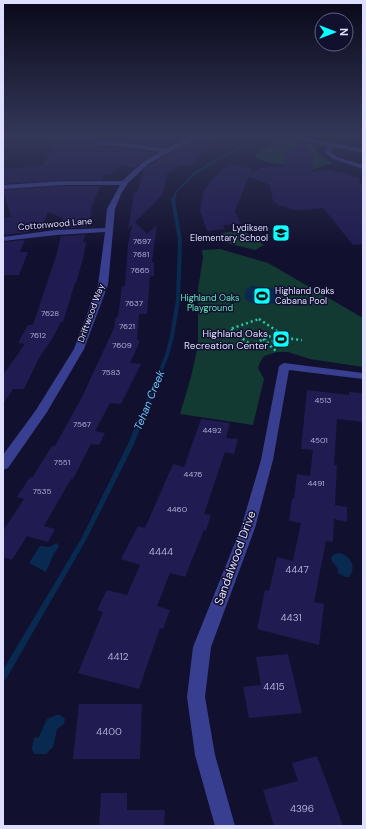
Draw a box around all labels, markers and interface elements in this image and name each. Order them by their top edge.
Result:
north arrow [314,12,354,52]
text: N [337,28,351,36]
street label: Cottonwood Lane [17,215,93,233]
place label: Lydiksen Elementary School [190,222,268,244]
school or university icon: Lydiksen Elementary School [271,223,291,243]
house number: 7697 [133,236,151,246]
house number: 7681 [133,249,149,259]
house number: 7665 [131,265,150,275]
street label: Driftwood Way [75,282,107,344]
place label: Highland Oaks Cabana Pool [275,285,335,307]
sports icon: Highland Oaks Cabana Pool [252,286,272,306]
park label: Highland Oaks Playground [180,292,240,314]
house number: 7637 [125,298,143,308]
house number: 7628 [41,308,59,318]
house number: 7621 [119,321,135,331]
place label: Highland Oaks Recreation Center [184,327,268,352]
sports icon: Highland Oaks Recreation Center [271,329,291,349]
house number: 7612 [30,330,46,340]
house number: 7609 [112,340,132,350]
house number: 7583 [102,367,121,377]
water label: Tehan Creek [131,368,168,432]
house number: 4513 [315,395,332,405]
house number: 7567 [73,419,91,429]
house number: 4492 [202,425,222,435]
house number: 4501 [310,435,328,445]
house number: 7551 [54,457,70,467]
house number: 4476 [184,469,202,479]
house number: 4491 [307,478,325,488]
house number: 7535 [33,486,51,496]
house number: 4460 [167,504,188,514]
street label: Sandalwood Drive [210,508,260,607]
house number: 4444 [149,545,173,558]
house number: 4447 [285,563,309,576]
house number: 4431 [281,611,302,624]
house number: 4412 [107,650,129,663]
house number: 4415 [263,680,285,693]
house number: 4400 [96,725,122,738]
house number: 4396 [290,802,314,815]

